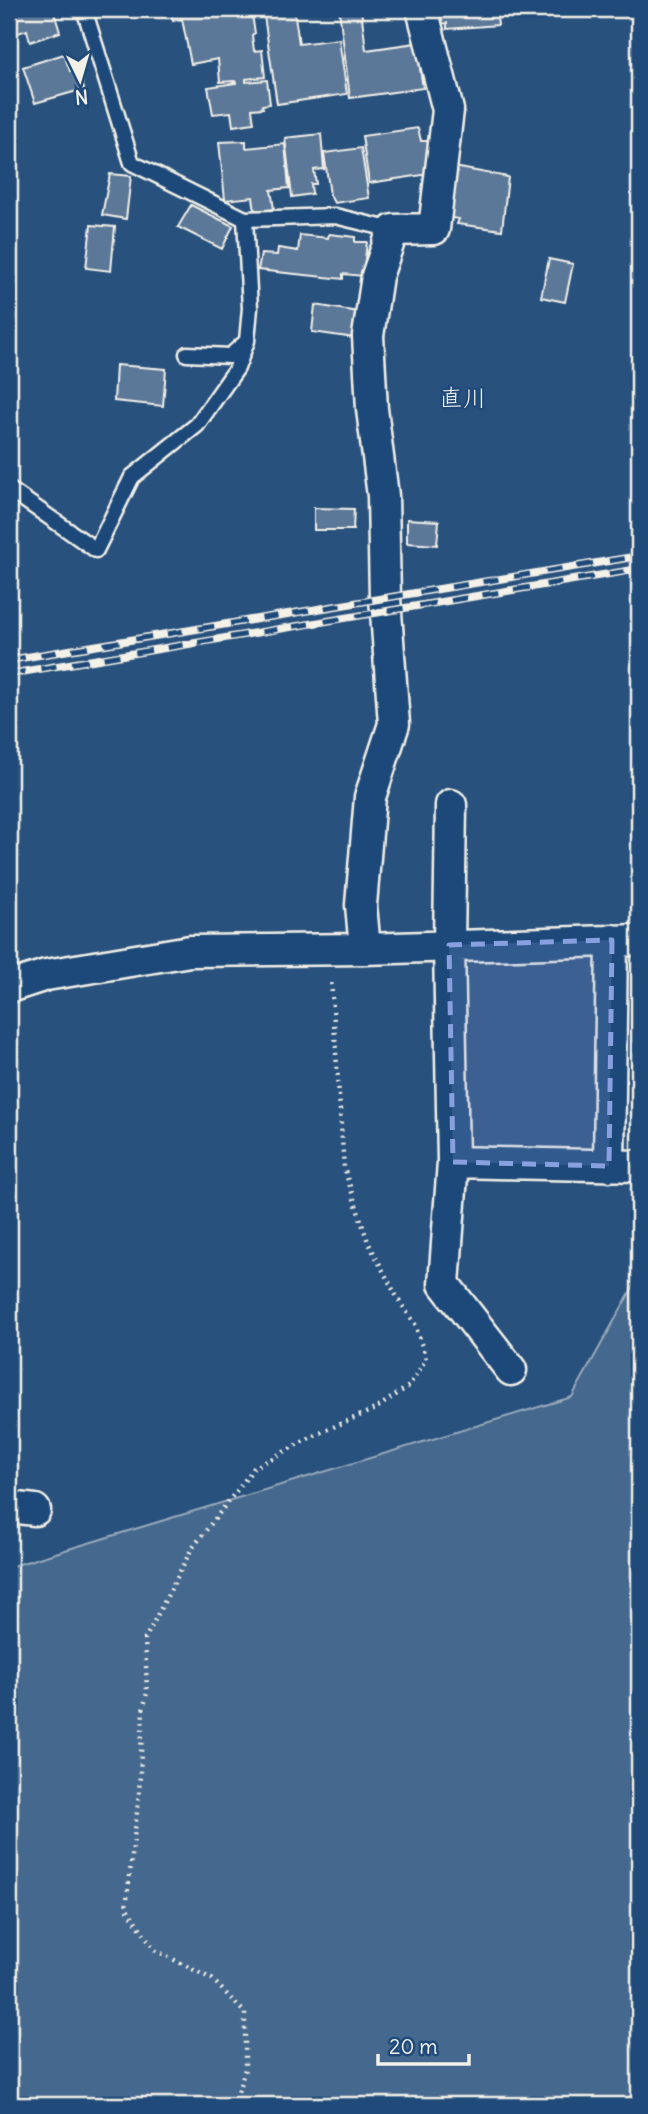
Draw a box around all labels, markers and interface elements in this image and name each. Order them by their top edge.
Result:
north arrow [46,46,116,116]
text: N [74,84,89,109]
district label: 直川 [439,382,487,412]
scale bar [378,2023,470,2067]
text: 20 m [389,2033,438,2060]

